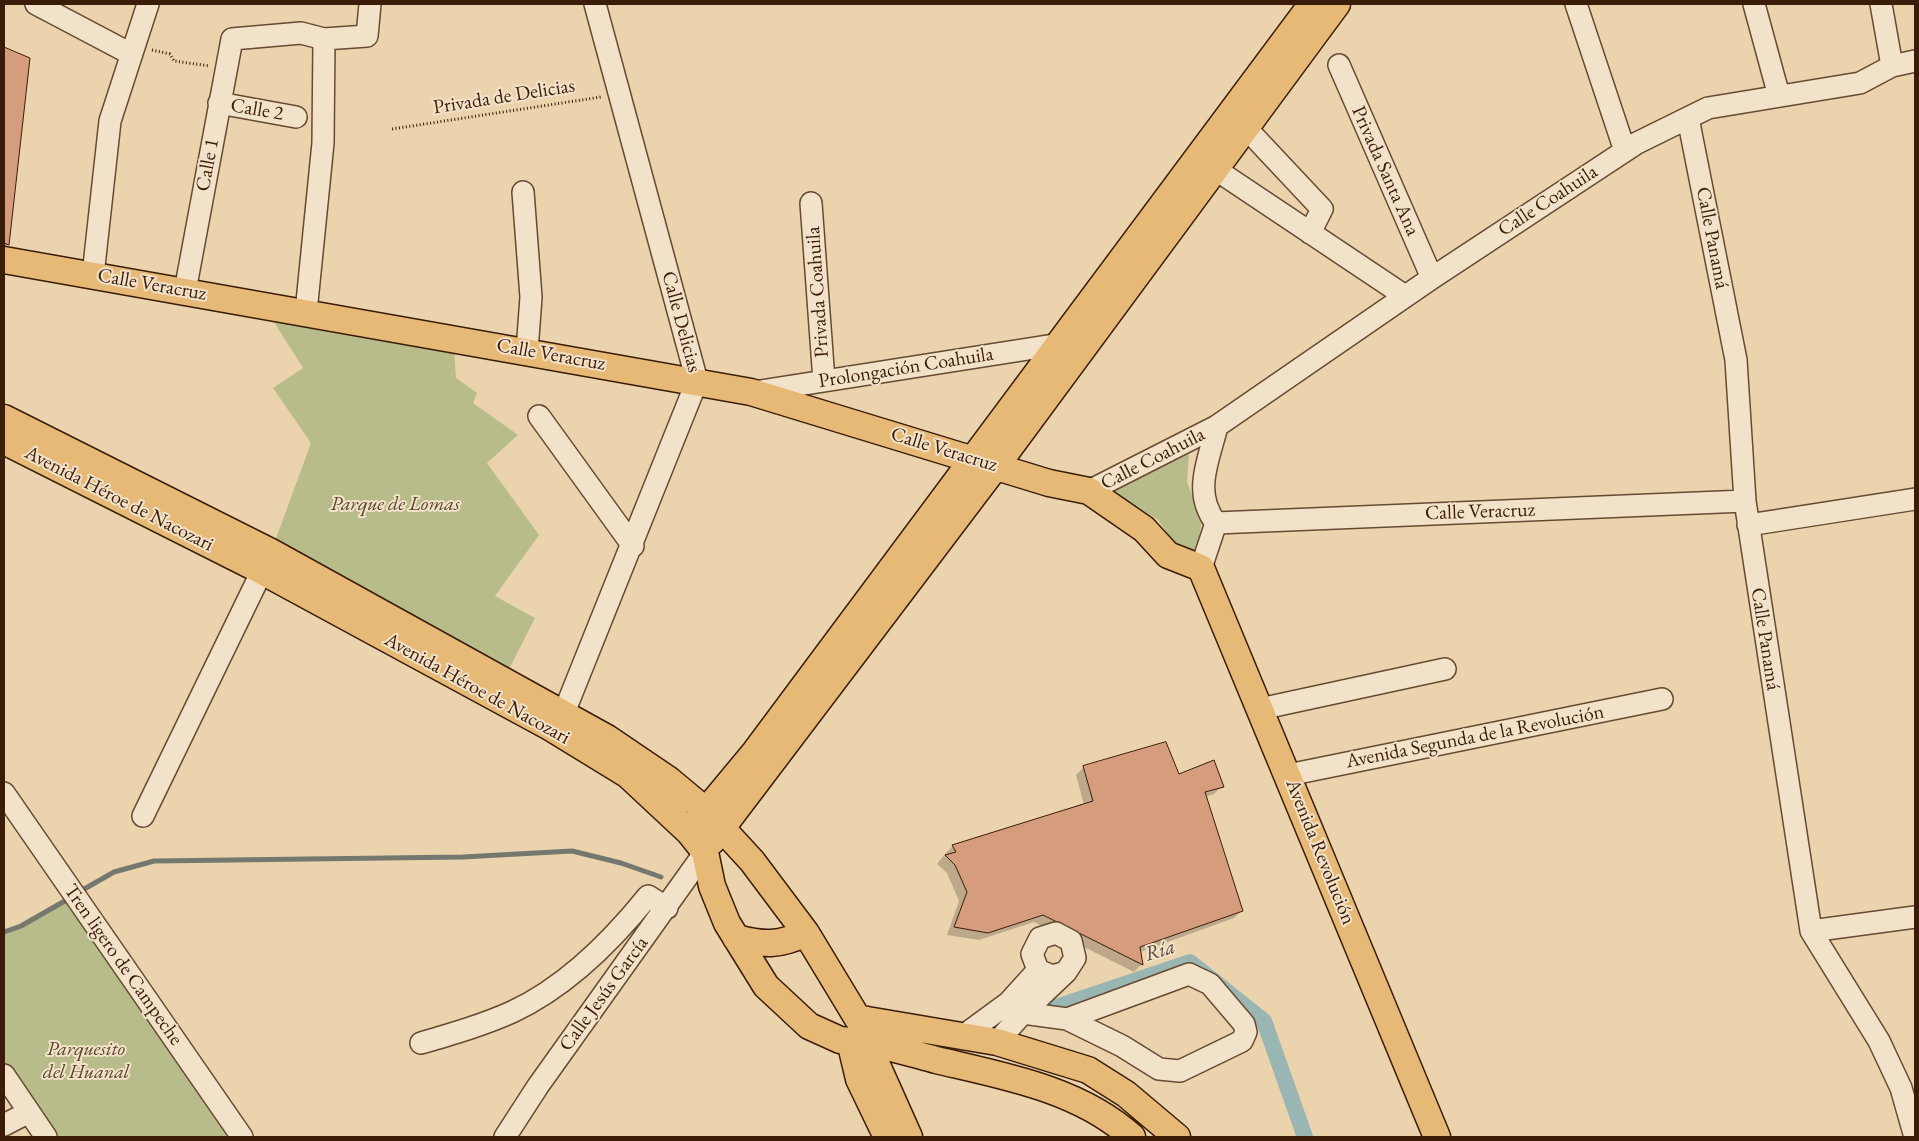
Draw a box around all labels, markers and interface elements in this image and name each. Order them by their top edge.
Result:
street label: Privada de Delicias [431,74,577,120]
street label: Calle 2 [229,94,285,126]
street label: Privada Santa Ana [1346,102,1424,240]
street label: Calle 1 [191,137,225,193]
street label: Calle Coahuila [1494,160,1602,242]
street label: Calle Panamá [1690,185,1734,291]
street label: Privada Coahuila [801,226,835,358]
street label: Calle Veracruz [96,264,208,306]
street label: Calle Delicias [656,269,706,375]
street label: Calle Veracruz [495,334,607,376]
street label: Prolongación Coahuila [817,342,995,394]
street label: Calle Veracruz [888,422,1000,478]
street label: Calle Coahuila [1097,422,1209,496]
street label: Avenida Héroe de Nacozari [21,441,217,557]
park label: Parque de Lomas [331,493,459,517]
street label: Calle Veracruz [1425,498,1535,526]
street label: Calle Panamá [1745,586,1785,692]
street label: Avenida Héroe de Nacozari [380,628,574,750]
street label: Avenida Segunda de la Revolución [1344,700,1606,774]
street label: Avenida Revolución [1280,776,1360,928]
street label: Tren ligero de Campeche [58,880,188,1050]
street label: Calle Jesús García [554,932,654,1056]
water label: Ría [1142,934,1178,968]
park label: Parquesito del Huanal [43,1038,129,1085]

